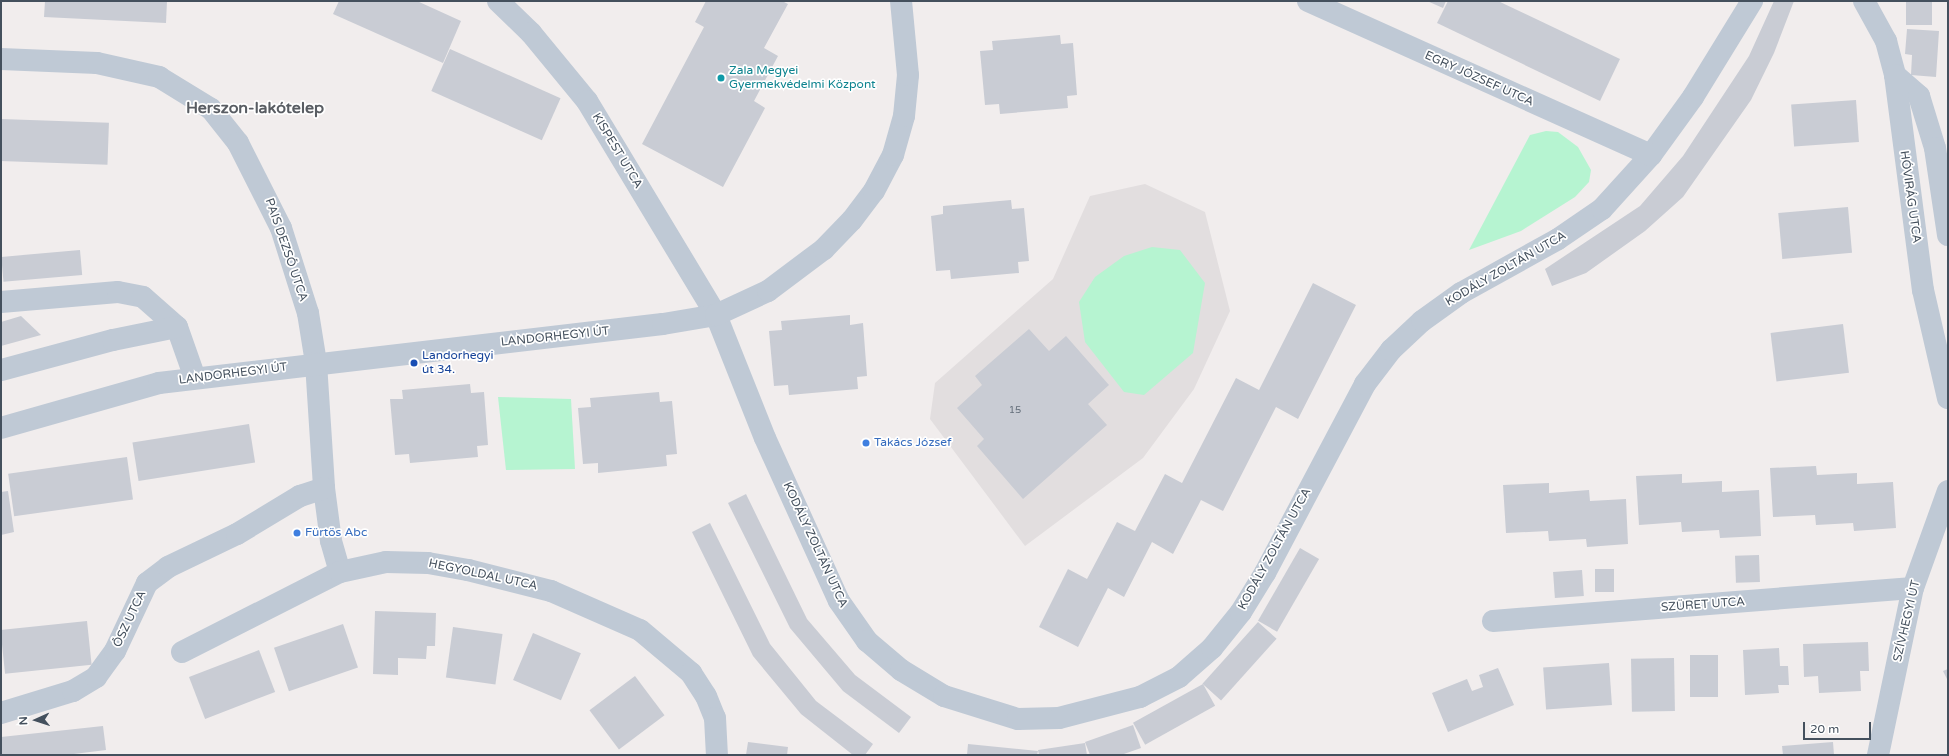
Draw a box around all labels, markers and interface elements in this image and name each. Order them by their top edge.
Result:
street label: EGRY JÓZSEF UTCA [1422,48,1536,110]
place label: Zala Megyei Gyermekvédelmi Központ [729,64,876,92]
marker: Zala Megyei Gyermekvédelmi Központ [716,73,726,83]
district label: Herszon-lakótelep [186,98,324,118]
street label: KISPEST UTCA [589,111,645,191]
street label: HÓVIRÁG UTCA [1896,150,1924,244]
street label: PAIS DEZSŐ UTCA [262,196,310,304]
street label: KODÁLY ZOLTÁN UTCA [1443,229,1569,309]
street label: LANDORHEGYI ÚT [500,324,610,350]
place label: Landorhegyi út 34. [422,349,494,377]
marker: Landorhegyi út 34. [409,358,419,368]
street label: LANDORHEGYI ÚT [178,360,288,388]
house number: 15 [1009,405,1021,417]
place label: Takács József [874,436,952,450]
marker: Takács József [861,438,871,448]
street label: KODÁLY ZOLTÁN UTCA [780,480,850,610]
street label: KODÁLY ZOLTÁN UTCA [1235,486,1315,612]
place label: Fürtös Abc [305,526,367,540]
marker: Fürtös Abc [292,528,302,538]
street label: HEGYOLDAL UTCA [427,556,539,594]
street label: SZÍVHEGYI ÚT [1891,579,1923,663]
street label: ŐSZ UTCA [111,588,149,650]
street label: SZÜRET UTCA [1661,595,1745,615]
north arrow [16,700,56,740]
scale bar [1805,714,1873,740]
text: N [17,716,30,725]
text: 20 m [1810,722,1839,736]

